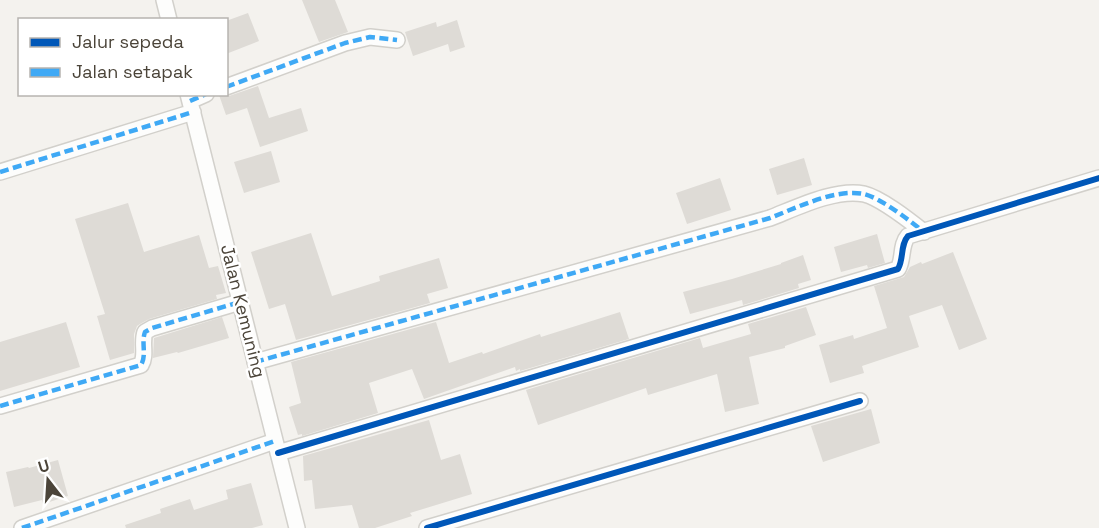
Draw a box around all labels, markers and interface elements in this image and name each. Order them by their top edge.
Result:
legend [18,18,228,96]
text: Jalur sepeda [72,30,184,53]
text: Jalan setapak [72,60,193,83]
street label: Jalan Kemuning [216,242,271,380]
north arrow [18,450,78,510]
text: U [36,455,52,478]

